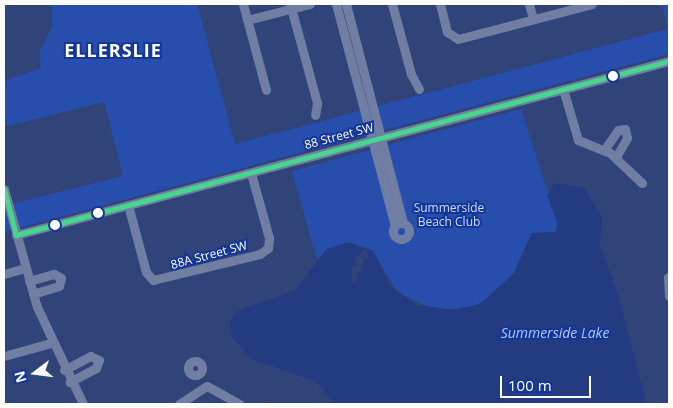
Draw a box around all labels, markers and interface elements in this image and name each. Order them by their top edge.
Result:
district label: ELLERSLIE [63,39,163,61]
unlabelled marker [608,71,618,81]
street label: 88 Street SW [303,120,375,152]
park label: Summerside Beach Club [414,201,484,229]
unlabelled marker [93,208,103,218]
unlabelled marker [50,220,60,230]
street label: 88A Street SW [169,238,249,272]
water label: Summerside Lake [501,325,609,341]
north arrow [10,348,60,398]
scale bar [503,366,594,398]
text: N [9,369,31,385]
text: 100 m [508,375,552,395]

